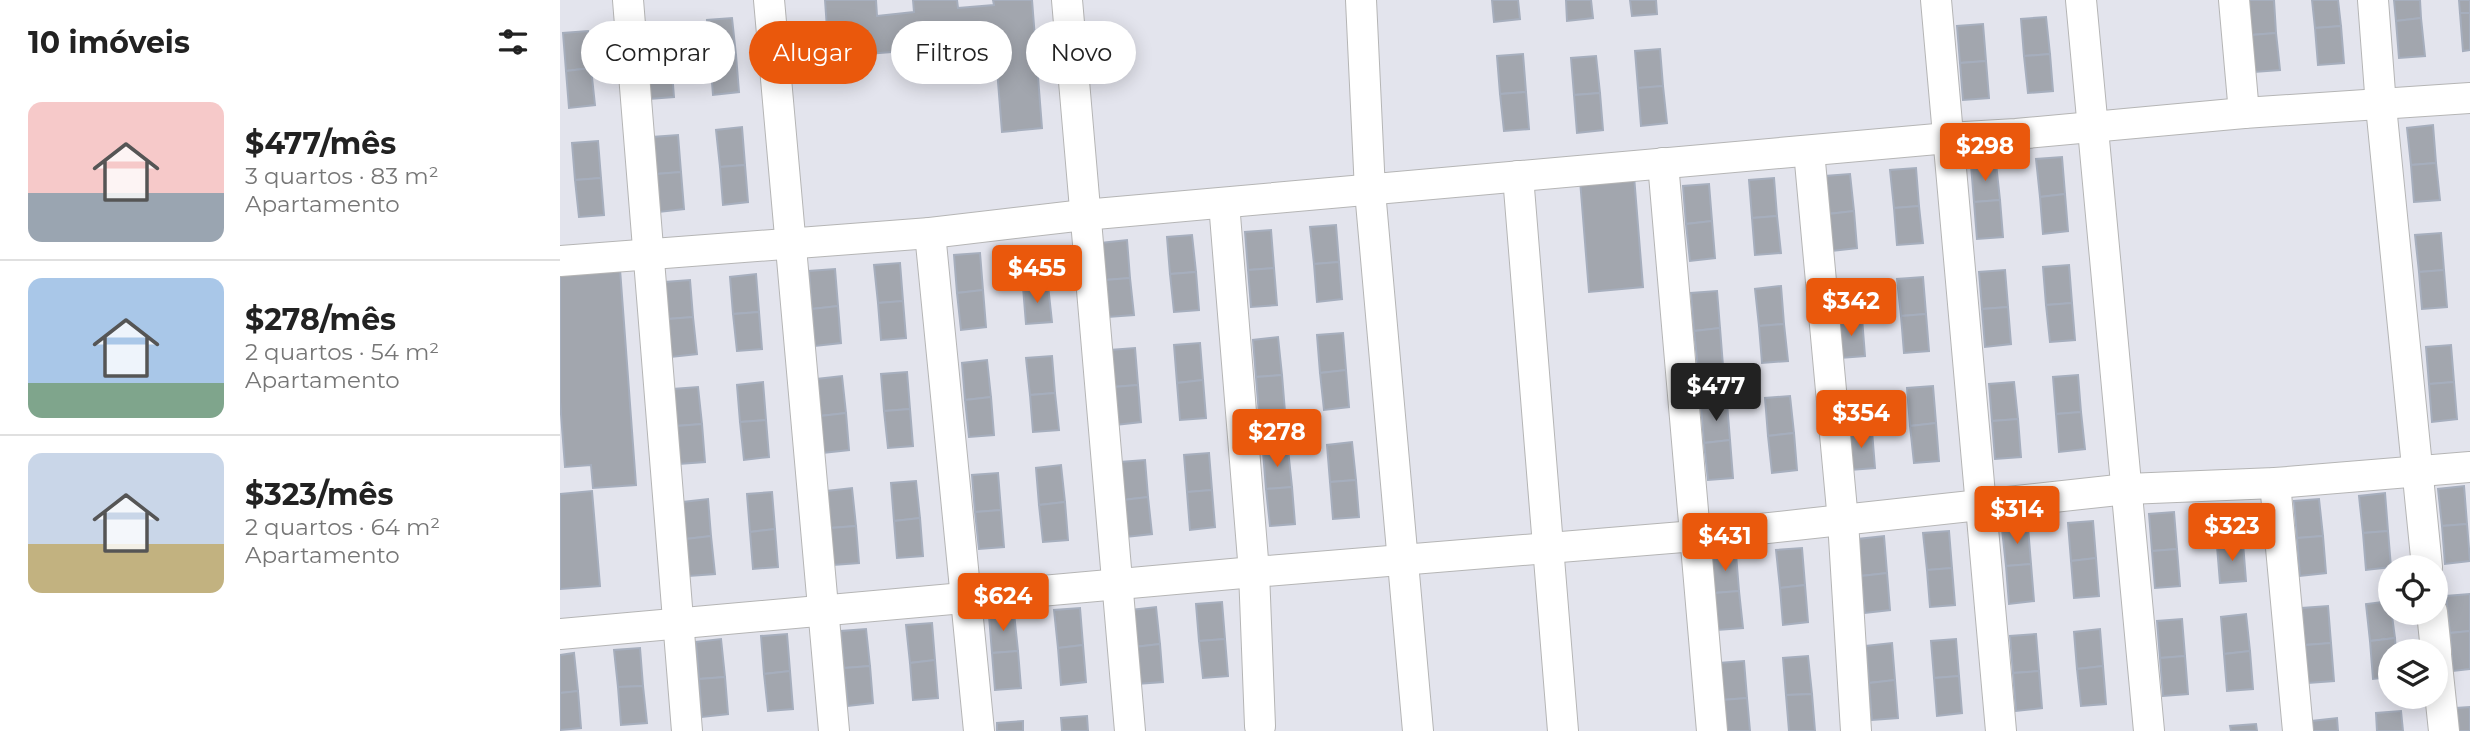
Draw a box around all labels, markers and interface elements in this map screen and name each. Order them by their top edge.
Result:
chip: Comprar [581,21,735,84]
chip: Alugar [749,21,877,84]
chip: Filtros [891,21,1012,84]
chip: Novo [1026,21,1136,84]
icon: filters [494,23,532,61]
text: 10 imóveis [28,24,190,61]
pin: $298 [1944,124,2026,183]
text: $477/mês [245,125,396,162]
icon: home [84,130,168,214]
text: $298 [1956,132,2014,160]
text: 3 quartos · 83 m² [245,162,439,190]
text: Apartamento [245,190,400,218]
pin: $455 [996,246,1078,305]
text: $455 [1008,254,1066,282]
pin: $342 [1810,278,1892,338]
text: $342 [1822,287,1880,315]
text: $278/mês [245,301,396,338]
icon: home [84,306,168,390]
text: 2 quartos · 54 m² [245,338,439,366]
pin: $477 [1675,364,1757,423]
text: Apartamento [245,366,400,394]
text: $477 [1687,372,1745,400]
pin: $354 [1820,391,1902,450]
text: $354 [1832,399,1890,427]
pin: $278 [1236,410,1318,469]
text: $278 [1248,418,1306,446]
text: $323/mês [245,476,393,513]
icon: home [84,481,168,565]
pin: $314 [1976,486,2058,546]
text: $314 [1990,495,2044,523]
pin: $323 [2191,504,2273,563]
text: $323 [2204,512,2260,540]
text: 2 quartos · 64 m² [245,513,440,541]
pin: $431 [1684,514,1766,573]
text: $431 [1698,522,1752,550]
text: Apartamento [245,541,400,569]
map controls [2378,555,2448,709]
button: locate [2378,555,2448,625]
pin: $624 [962,574,1044,633]
text: $624 [974,582,1032,610]
button: layers [2378,639,2448,709]

